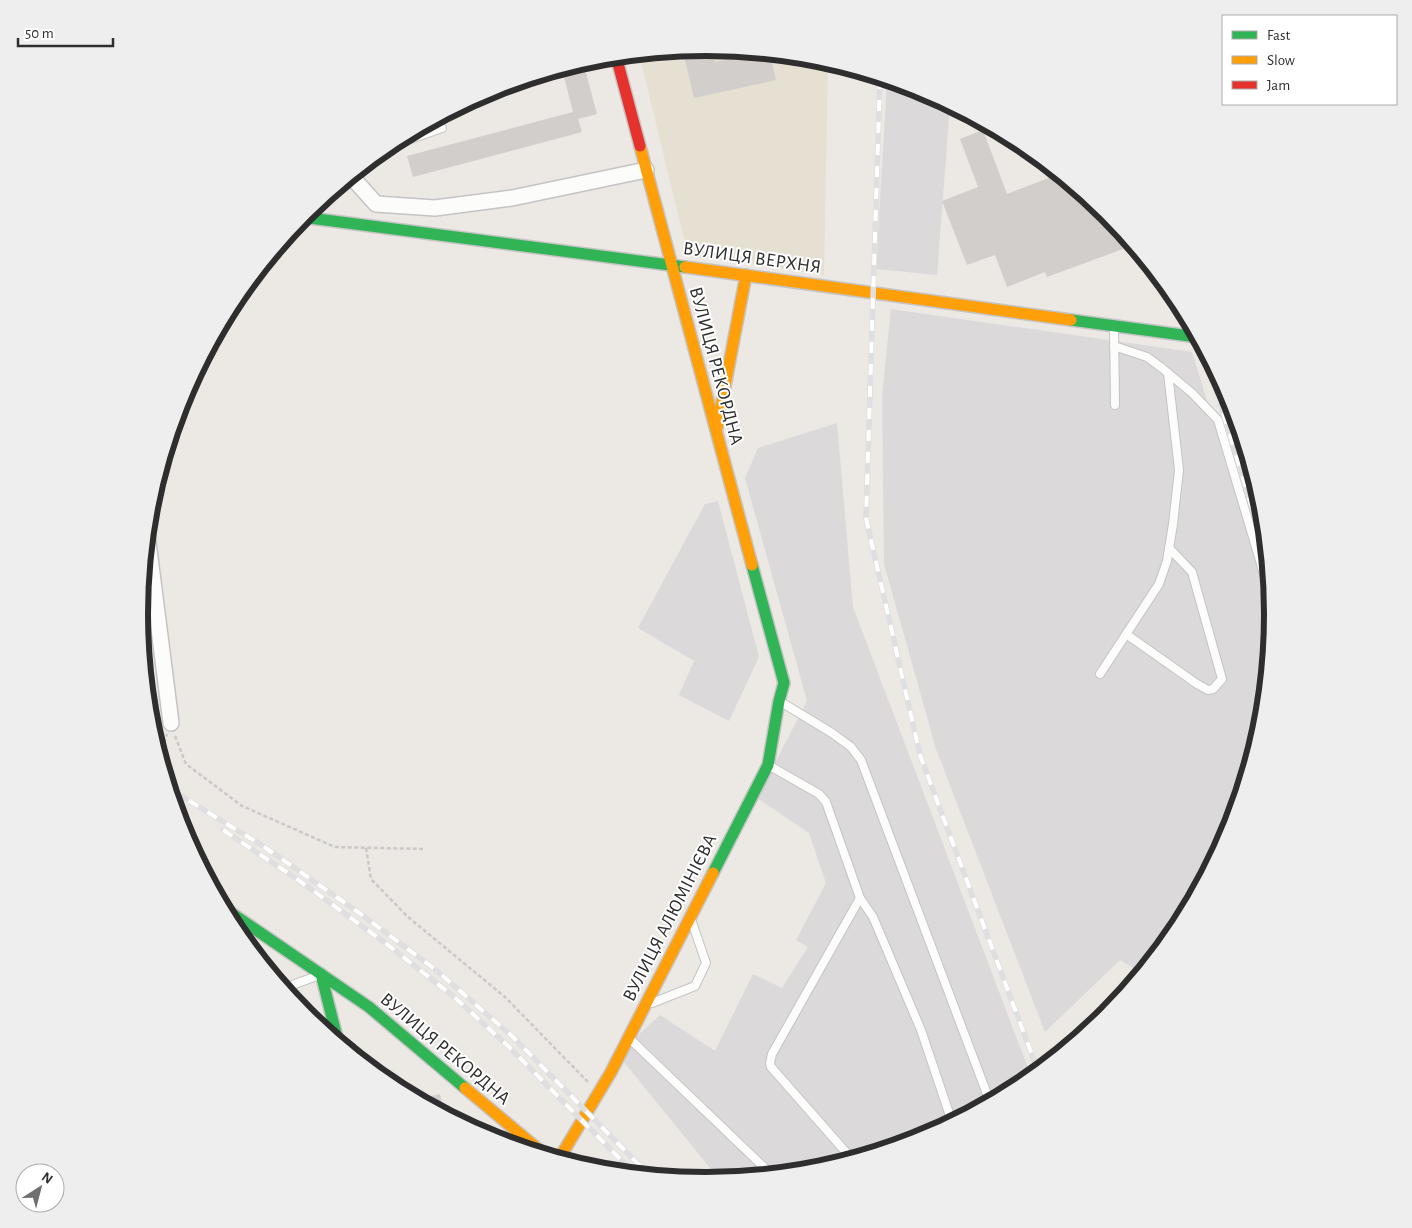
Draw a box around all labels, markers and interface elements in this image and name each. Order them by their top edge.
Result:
scale bar [18,15,112,47]
legend [1222,15,1397,105]
text: 50 m [25,26,54,41]
text: Fast [1267,28,1291,43]
text: Slow [1267,53,1295,68]
text: Jam [1267,78,1290,93]
street label: ВУЛИЦЯ ВЕРХНЯ [682,239,822,277]
street label: ВУЛИЦЯ РЕКОРДНА [686,285,746,447]
street label: ВУЛИЦЯ АЛЮМІНІЄВА [620,831,720,1005]
street label: ВУЛИЦЯ РЕКОРДНА [377,989,513,1109]
north arrow [15,1163,65,1213]
text: N [39,1170,55,1187]

